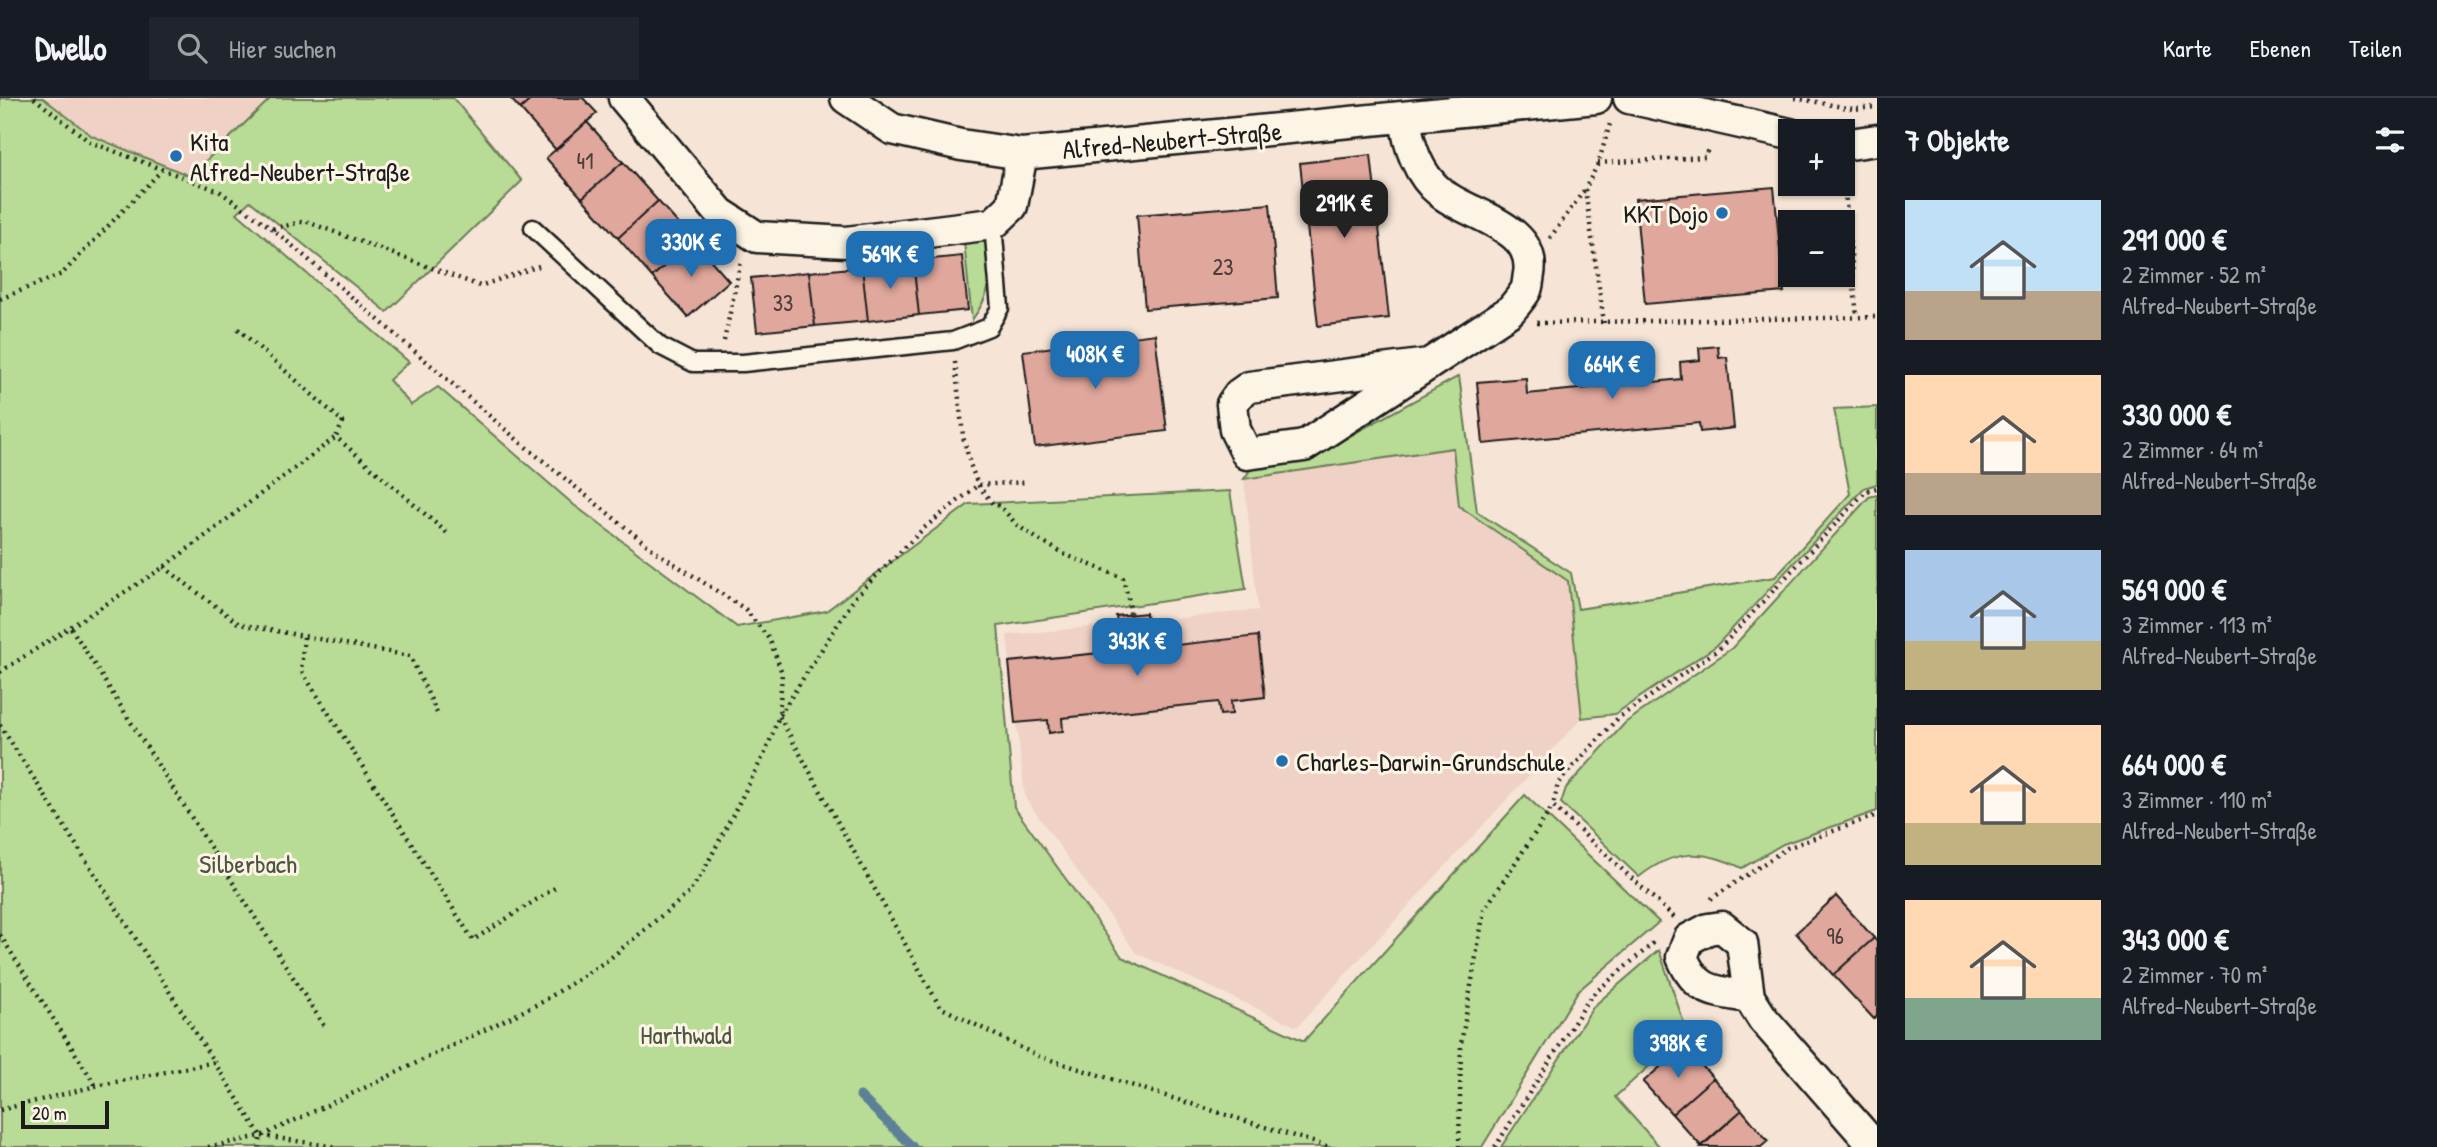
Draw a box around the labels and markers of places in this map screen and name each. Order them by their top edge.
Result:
place label: Kita Alfred-Neubert-Straße [190,124,410,189]
marker: Kita Alfred-Neubert-Straße [168,148,184,164]
pin: 291K € [1287,180,1401,240]
place label: KKT Dojo [1623,196,1708,231]
marker: KKT Dojo [1714,205,1730,221]
pin: 330K € [634,220,748,279]
pin: 569K € [833,232,947,291]
pin: 408K € [1038,331,1152,391]
pin: 664K € [1555,342,1669,401]
pin: 343K € [1080,618,1194,678]
place label: Charles-Darwin-Grundschule [1296,744,1565,779]
marker: Charles-Darwin-Grundschule [1274,753,1290,769]
pin: 398K € [1621,1020,1735,1080]

